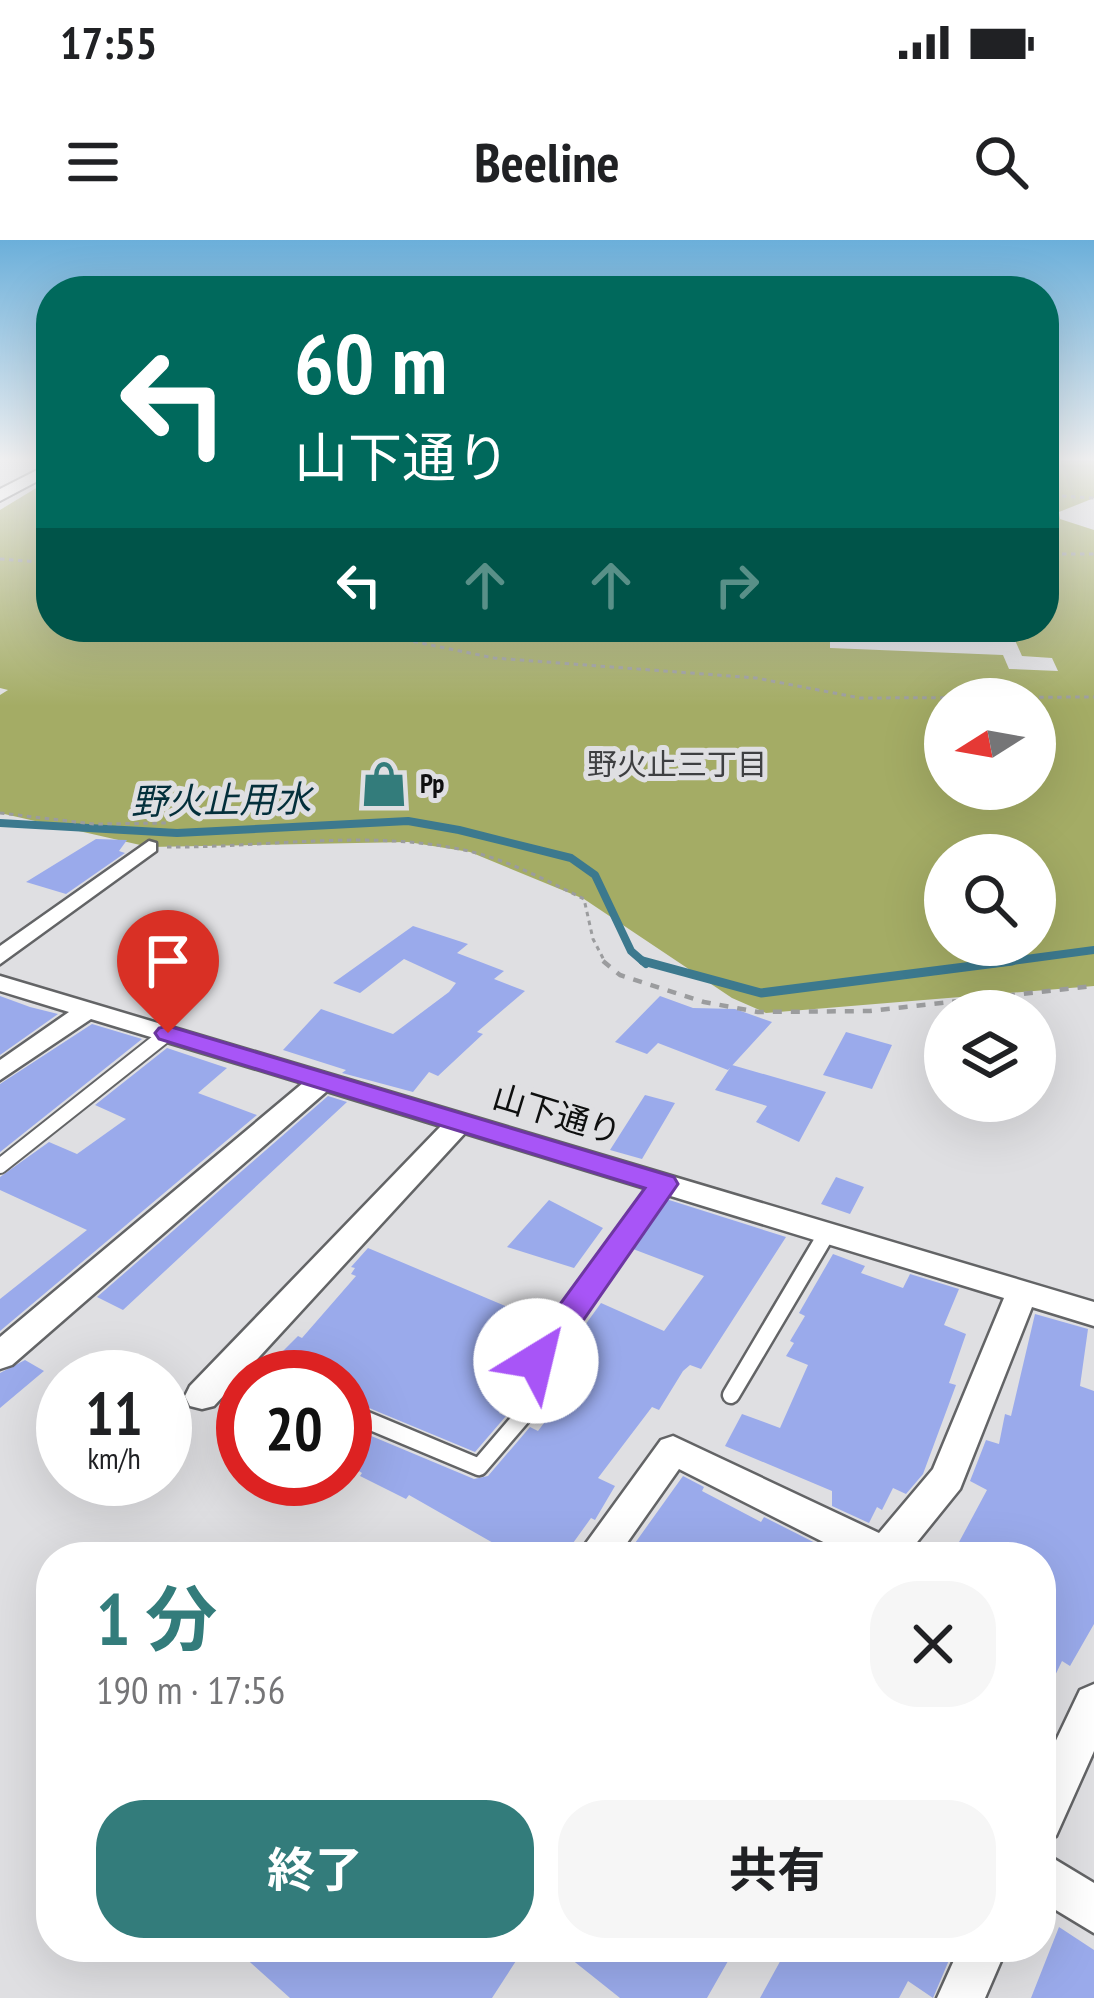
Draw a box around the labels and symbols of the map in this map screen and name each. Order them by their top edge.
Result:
north arrow [924,678,1056,810]
district label: 野火止三丁目 [587,744,767,783]
shop icon: Pp [359,759,409,809]
place label: Pp [420,766,444,800]
water label: 野火止用水 [131,774,315,825]
pin [117,910,219,1033]
street label: 山下通り [488,1074,627,1153]
position arrow [473,1298,599,1424]
speed limit sign: 20 [216,1350,372,1506]

